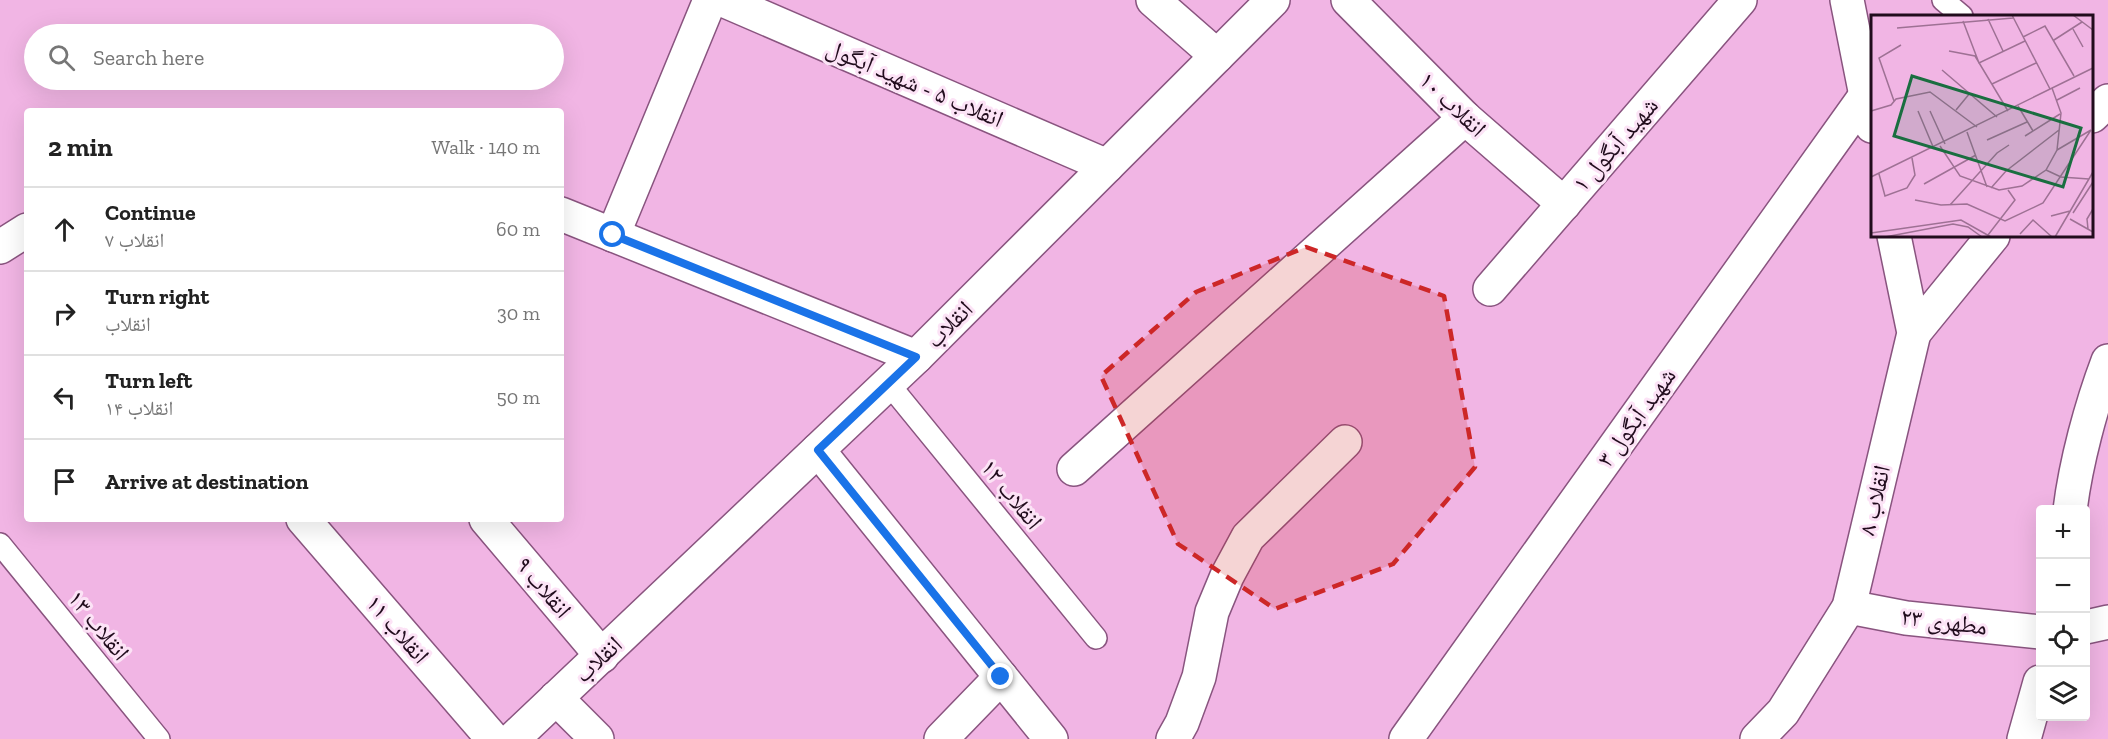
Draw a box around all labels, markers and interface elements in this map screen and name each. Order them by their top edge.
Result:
inset map [1871,15,2093,237]
search box [24,24,564,90]
street label: انقلاب ۵ - شهید آبگول [822,33,1008,133]
icon: search [45,41,78,74]
text: Search here [93,44,204,71]
street label: انقلاب ۱۰ [1414,65,1492,143]
street label: شهید آبگول ۱ [1566,91,1664,197]
text: 2 min [48,131,113,163]
text: Walk · 140 m [432,135,540,159]
text: Continue [105,199,196,226]
icon: ahead [48,213,81,246]
text: 60 m [496,217,540,241]
route start [599,221,625,247]
text: انقلاب ۷ [105,228,164,252]
text: Turn right [105,283,209,310]
street label: انقلاب [919,294,979,354]
icon: right [48,297,81,330]
text: 30 m [497,301,540,325]
text: انقلاب [105,312,151,336]
street label: شهید آبگول ۳ [1590,362,1682,472]
text: Turn left [105,367,192,394]
icon: left [48,381,81,414]
text: 50 m [496,385,540,409]
text: انقلاب ۱۴ [105,396,173,420]
street label: انقلاب ۱۲ [975,453,1049,535]
street label: انقلاب ۸ [1852,462,1896,538]
icon: arrive [48,465,81,498]
text: Arrive at destination [105,468,308,495]
map controls [2036,505,2090,721]
button: + [2036,505,2090,559]
street label: انقلاب ۹ [510,550,578,624]
button: − [2036,559,2090,613]
street label: انقلاب ۱۳ [62,584,136,666]
street label: انقلاب ۱۱ [360,589,436,669]
street label: مطهری ۲۳ [1899,601,1989,641]
button: locate [2036,613,2090,667]
street label: انقلاب [568,630,628,688]
route end [987,663,1013,689]
button: layers [2036,667,2090,721]

